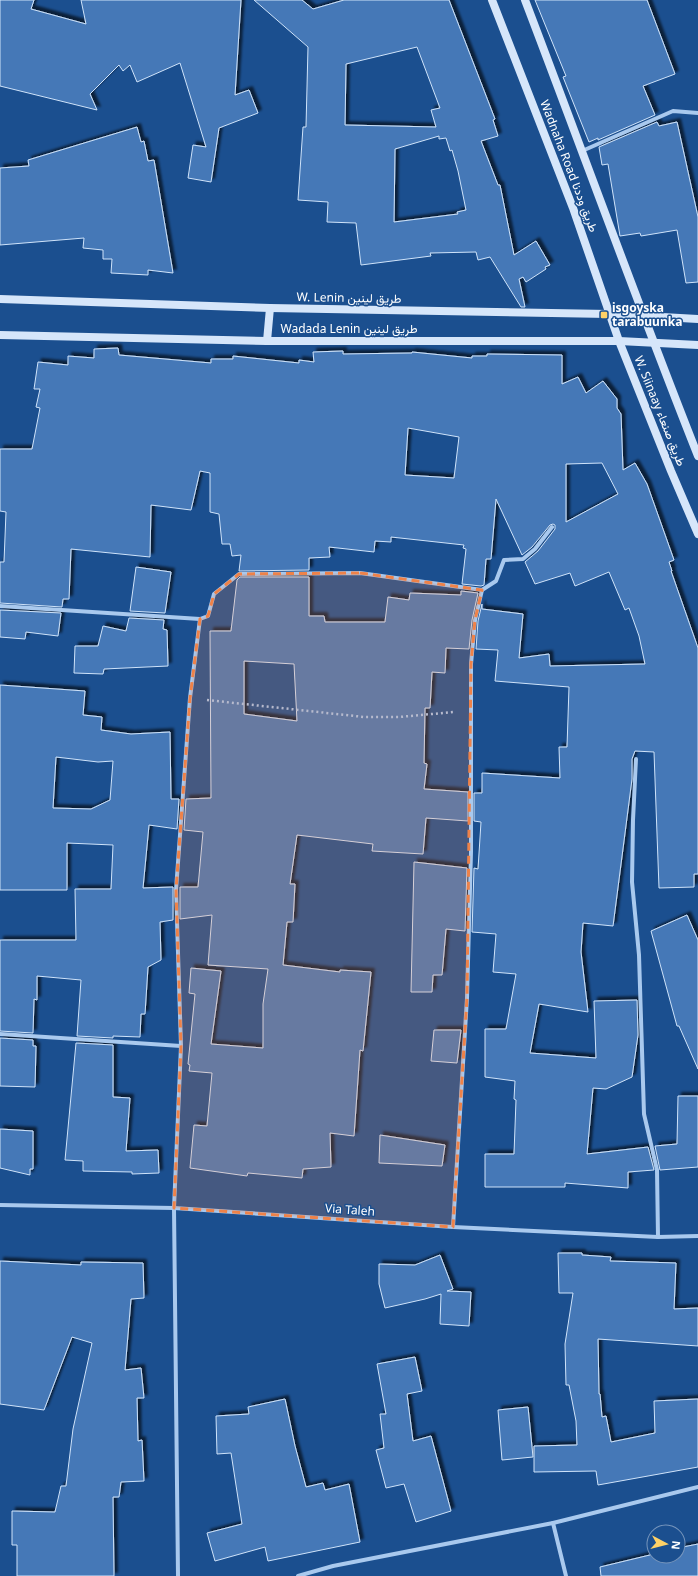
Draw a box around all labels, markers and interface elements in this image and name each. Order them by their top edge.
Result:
street label: Wadnaha Road طريق وددنا [536,97,603,235]
street label: W. Lenin طريق لينين [296,288,402,307]
place label: isgoyska tarabuunka [612,299,682,330]
marker: isgoyska tarabuunka [599,310,609,320]
street label: Wadada Lenin طريق لينين [281,320,418,337]
street label: W. Siinaay طريق صنعاء [631,353,690,469]
street label: Via Taleh [325,1199,376,1220]
north arrow [646,1524,686,1564]
text: N [668,1540,684,1551]

